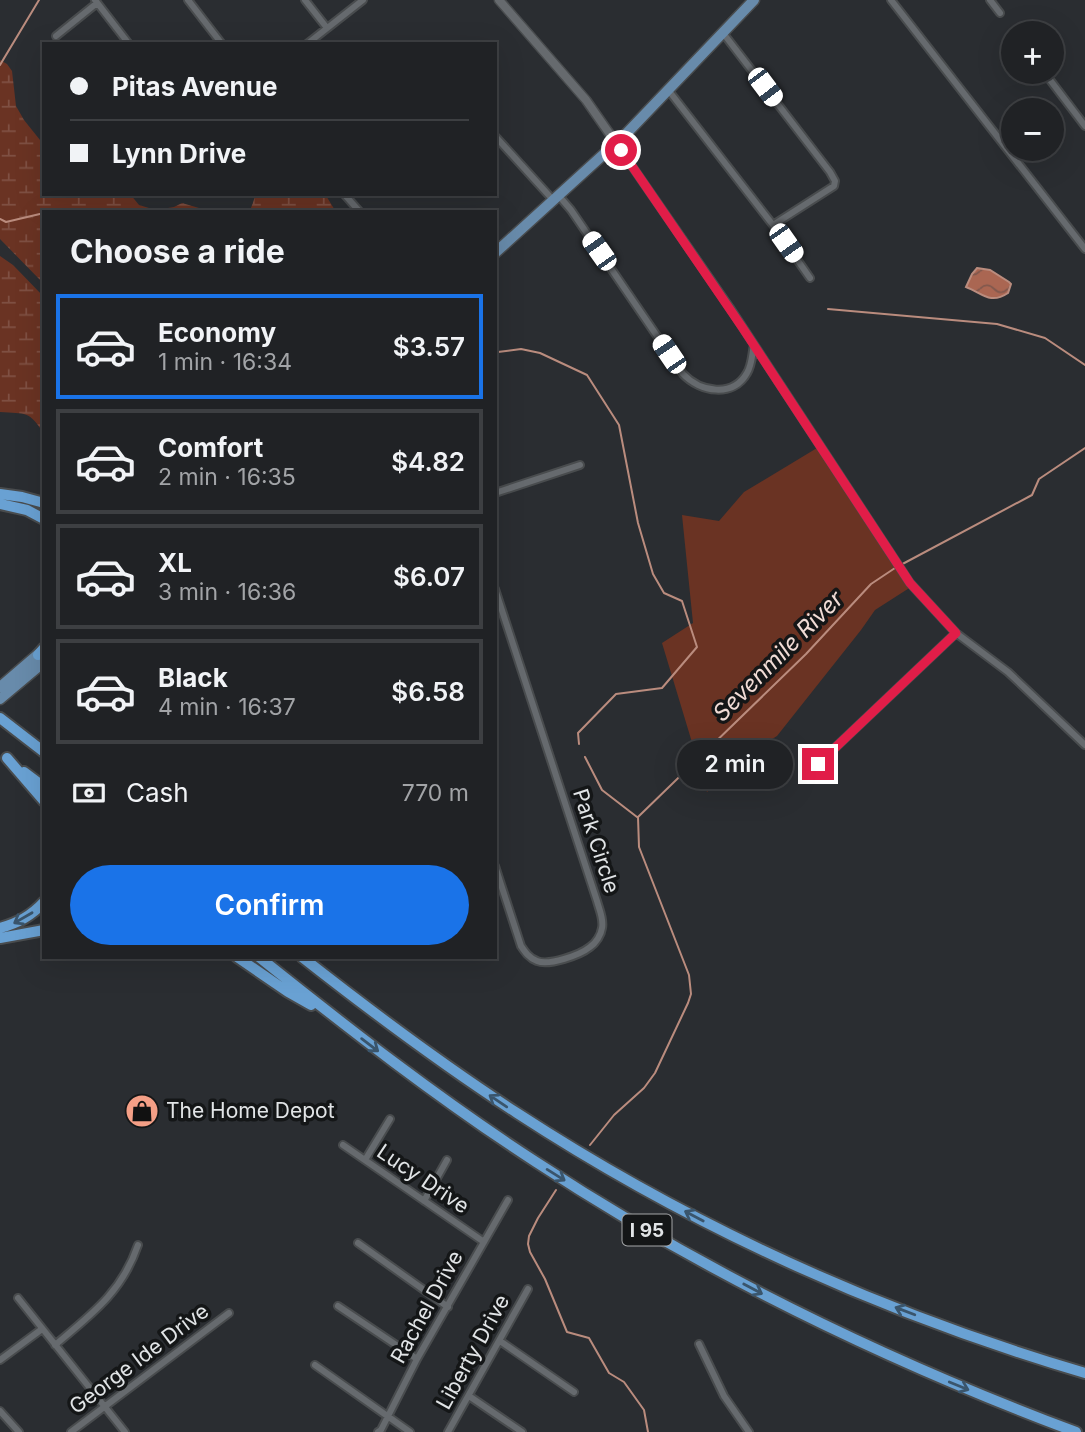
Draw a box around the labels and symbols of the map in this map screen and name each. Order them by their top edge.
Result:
car [744,64,787,110]
route start [605,134,637,166]
car [766,220,807,266]
car [579,228,620,274]
car [649,331,690,377]
water label: Sevenmile River [707,584,850,727]
callout: 2 min [678,740,794,788]
route end [802,748,834,780]
street label: Park Circle [568,786,625,896]
one-way arrow [14,911,34,925]
one-way arrow [360,1038,379,1052]
shop icon: The Home Depot [123,1092,161,1130]
one-way arrow [489,1094,508,1108]
place label: The Home Depot [166,1098,335,1123]
street label: Lucy Drive [372,1139,474,1219]
one-way arrow [546,1169,566,1183]
one-way arrow [685,1208,705,1222]
road number: I 95 [622,1214,672,1246]
street label: Rachel Drive [385,1246,468,1367]
one-way arrow [743,1283,763,1297]
street label: Liberty Drive [431,1290,514,1414]
street label: George Ide Drive [64,1298,213,1419]
one-way arrow [894,1304,916,1317]
one-way arrow [948,1380,969,1393]

